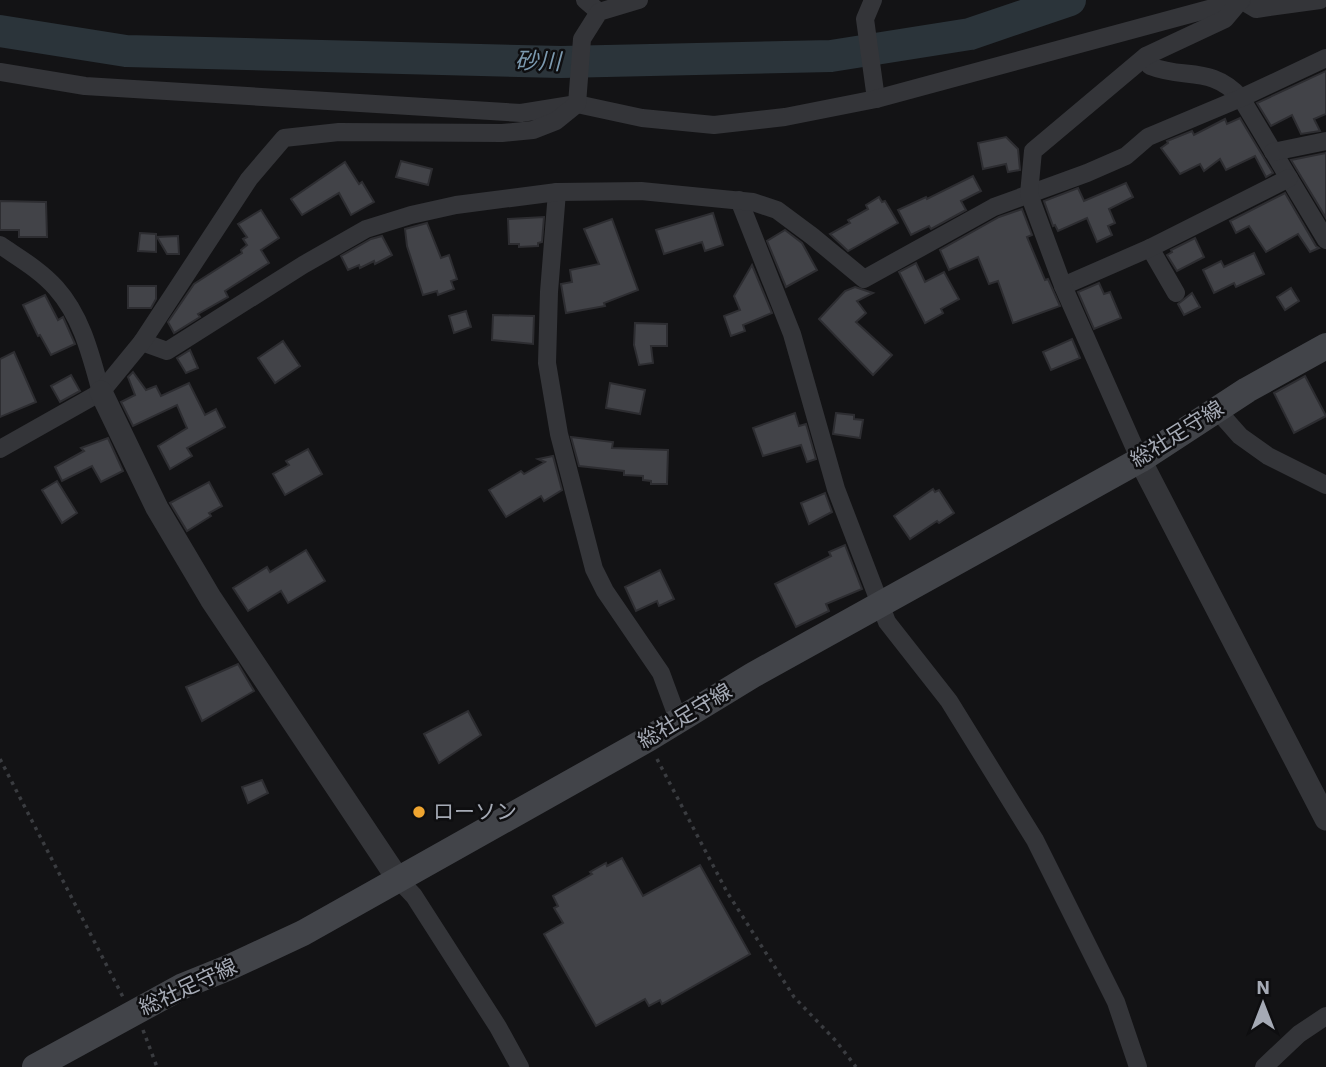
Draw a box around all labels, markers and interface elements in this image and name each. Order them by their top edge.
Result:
water label: 砂川 [515,45,564,75]
street label: 総社足守線 [1125,393,1228,473]
street label: 総社足守線 [632,676,737,754]
place label: ローソン [433,797,517,825]
marker: ローソン [411,804,427,820]
street label: 総社足守線 [134,951,241,1021]
north arrow [1228,969,1298,1039]
text: N [1256,975,1270,999]

